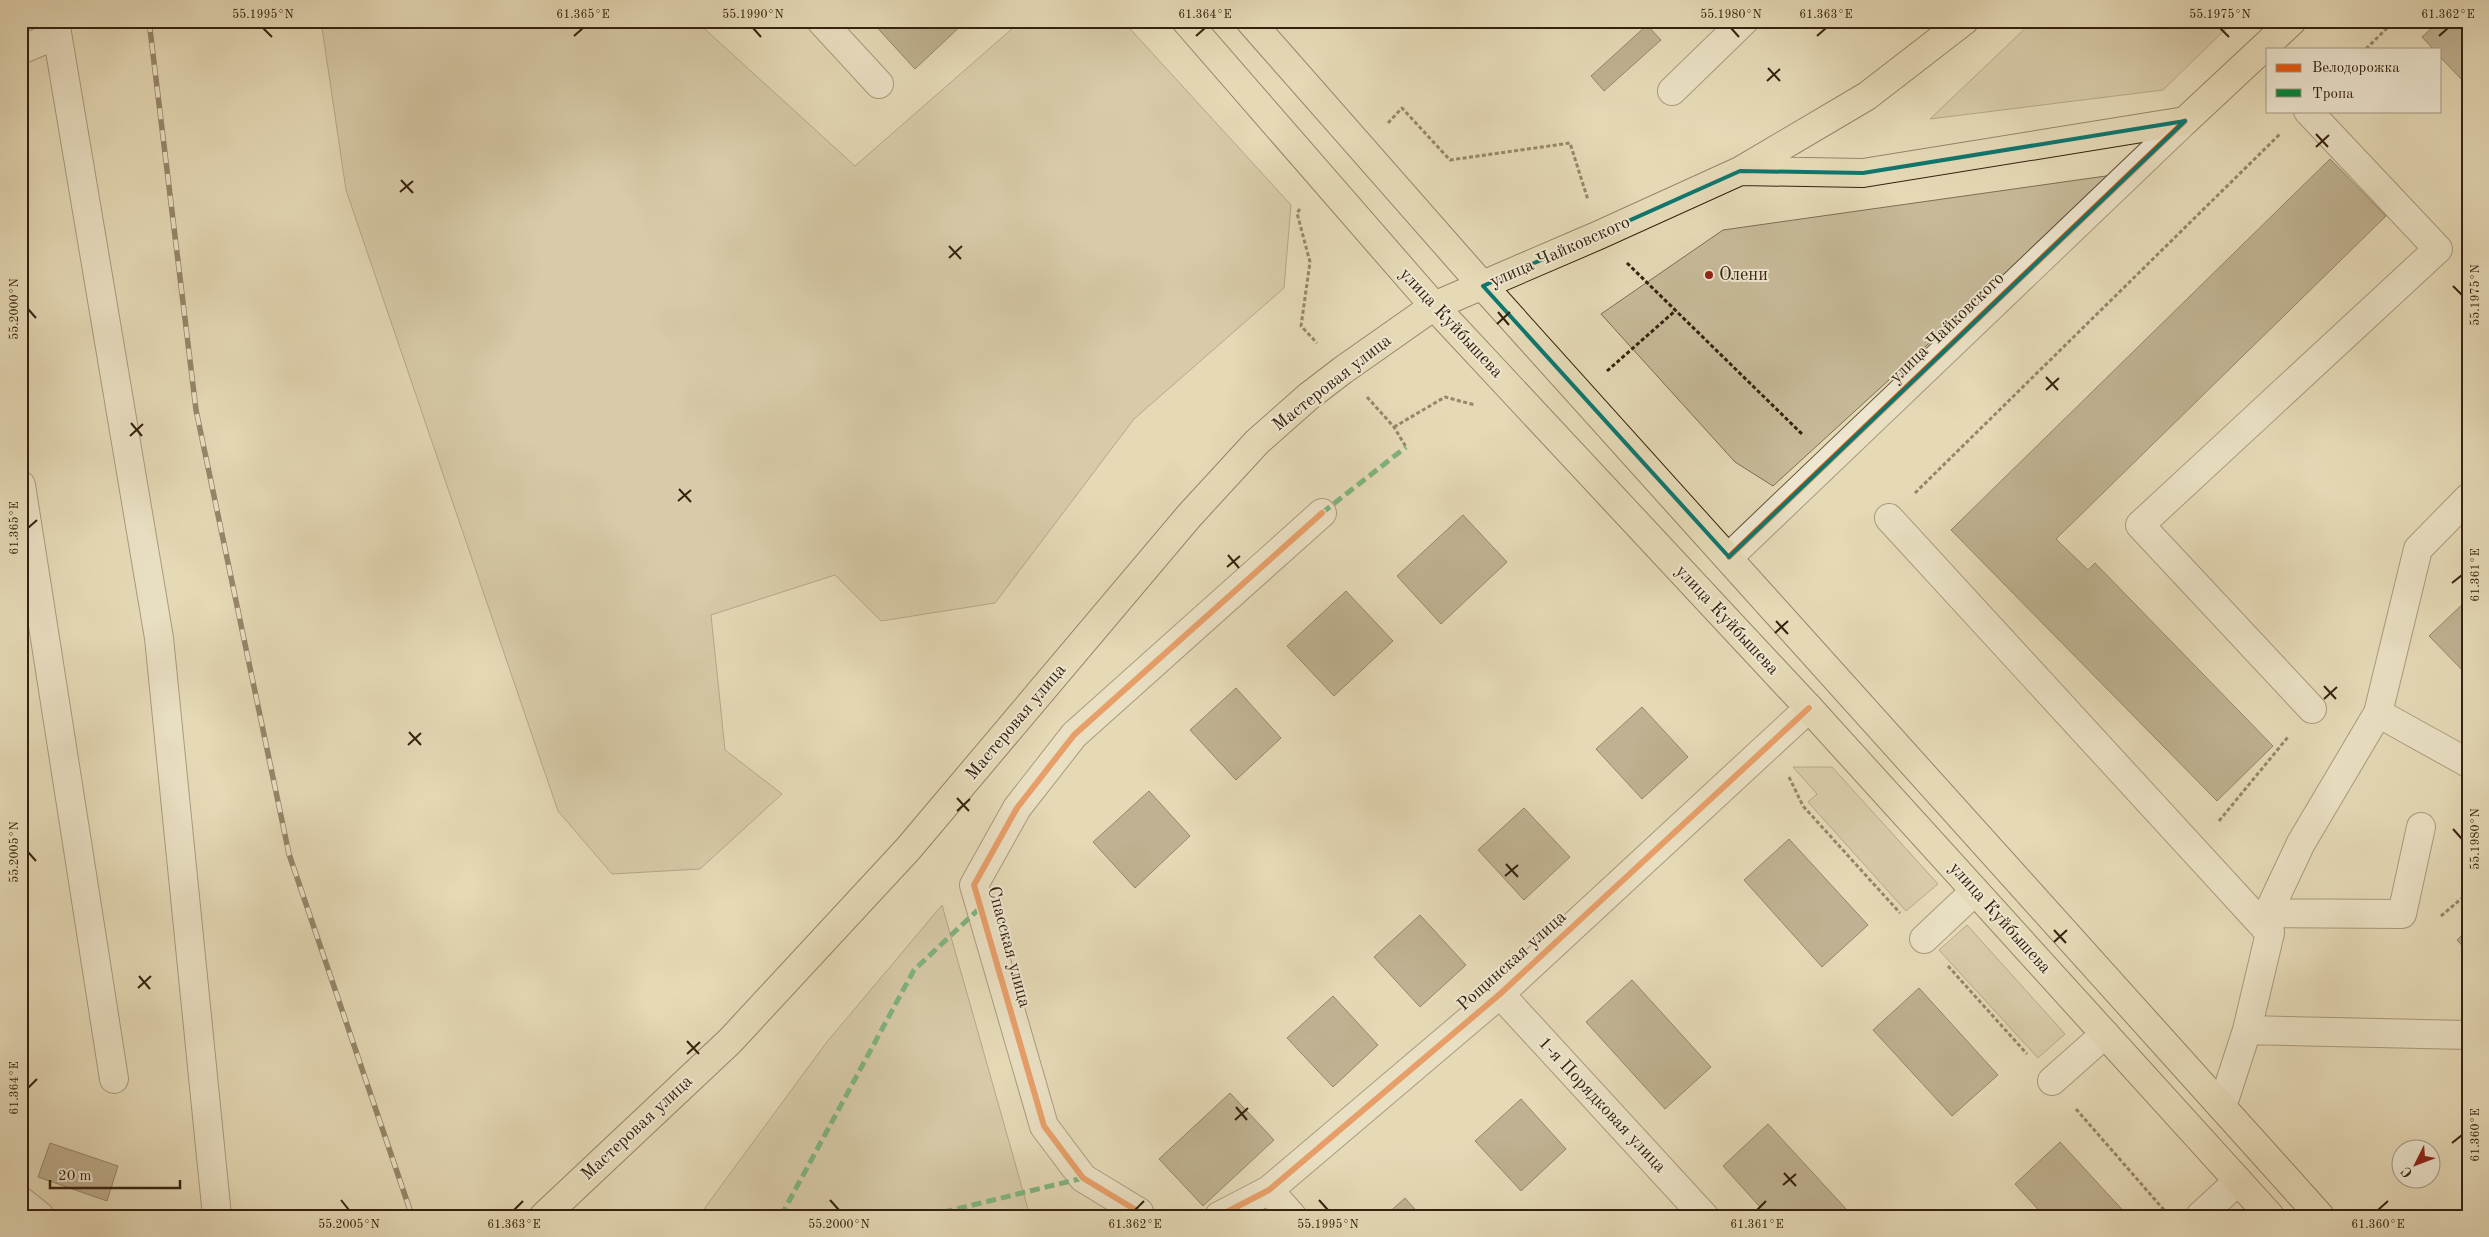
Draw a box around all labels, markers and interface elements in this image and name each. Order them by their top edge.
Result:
text: 55.1995°N [232,8,294,21]
text: 61.365°E [556,8,610,21]
text: 55.1990°N [722,8,784,21]
text: 55.1980°N [1700,8,1762,21]
text: 55.1975°N [2189,8,2251,21]
text: 61.364°E [1178,9,1232,21]
text: 61.363°E [1799,9,1853,21]
text: 61.362°E [2421,9,2475,21]
legend [2266,48,2442,112]
text: Велодорожка [2312,61,2400,76]
text: Тропа [2312,87,2354,102]
street label: улица Чайковского [1487,213,1633,291]
text: 55.1975°N [2469,264,2482,326]
street label: улица Куйбышева [1396,265,1506,381]
place label: Олени [1719,266,1768,284]
marker: Олени [1703,269,1715,281]
street label: улица Чайковского [1886,269,2008,387]
text: 55.2000°N [8,278,21,340]
street label: Мастеровая улица [1269,331,1395,435]
text: 61.365°E [8,501,21,555]
text: 61.361°E [2470,548,2482,602]
street label: улица Куйбышева [1672,562,1782,678]
street label: Мастеровая улица [963,661,1070,783]
text: 55.1980°N [2469,808,2482,870]
text: 55.2005°N [8,821,21,883]
street label: улица Куйбышева [1946,859,2055,977]
street label: Спасская улица [984,884,1034,1010]
street label: Рощинская улица [1454,908,1570,1014]
street label: 1-я Порядковая улица [1535,1034,1669,1176]
text: 61.364°E [9,1061,21,1115]
street label: Мастеровая улица [578,1072,696,1184]
text: 61.360°E [2470,1108,2482,1162]
north arrow [2392,1140,2442,1190]
scale bar [50,1157,180,1189]
text: С [2399,1164,2415,1180]
text: 20 m [58,1169,92,1184]
text: 55.2005°N [318,1218,380,1231]
text: 55.2000°N [808,1218,870,1231]
text: 55.1995°N [1297,1218,1359,1231]
text: 61.363°E [487,1219,541,1231]
text: 61.362°E [1108,1219,1162,1231]
text: 61.361°E [1730,1219,1784,1231]
text: 61.360°E [2351,1219,2405,1231]

